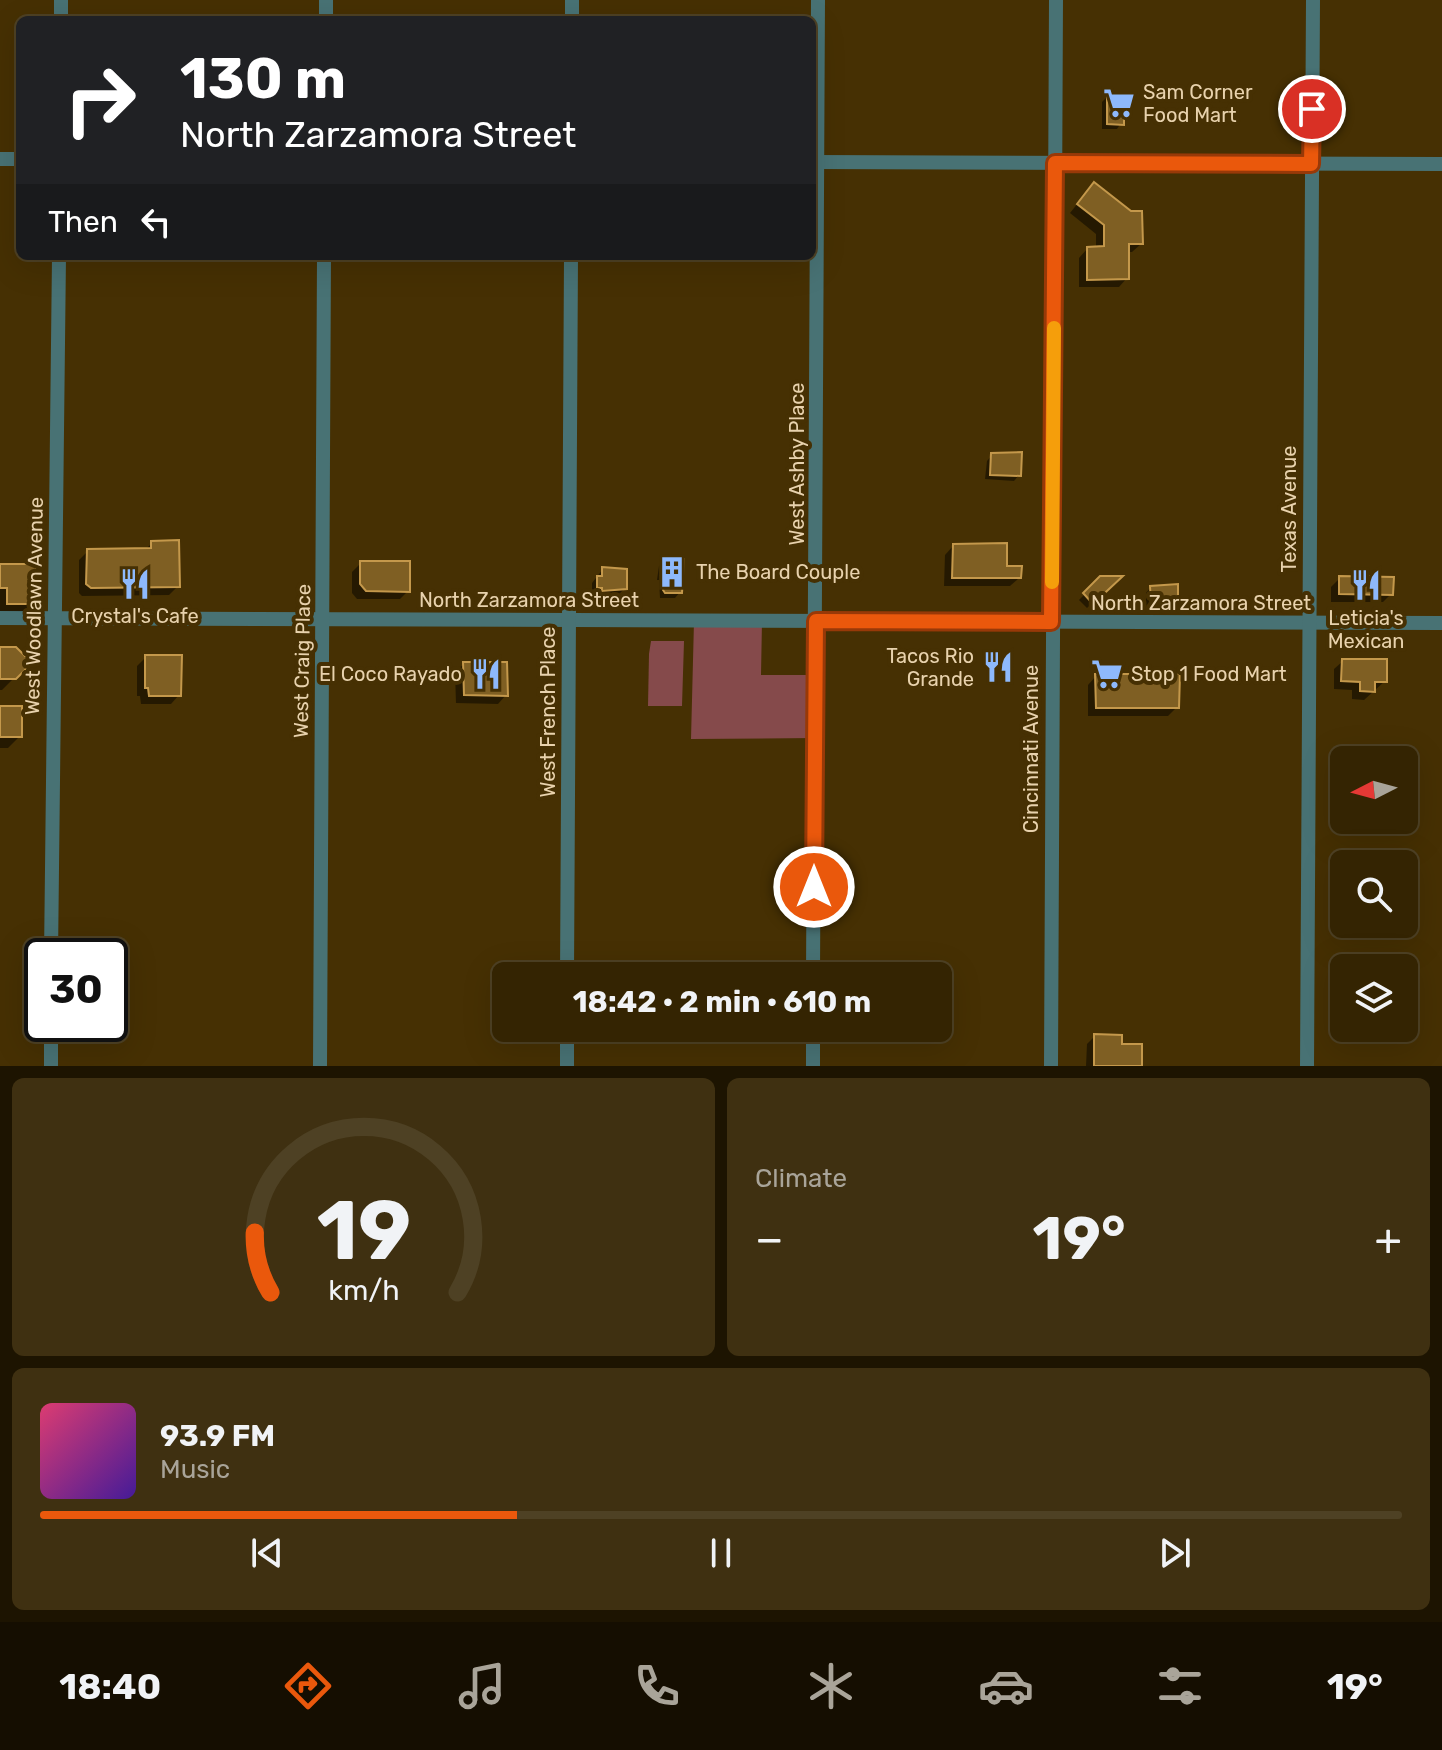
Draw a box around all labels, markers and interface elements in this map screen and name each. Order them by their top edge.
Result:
text: 130 m [180,46,346,112]
icon: right [48,48,152,152]
pin [1278,75,1346,143]
place label: Sam Corner Food Mart [1143,80,1253,127]
supermarket icon: Sam Corner Food Mart [1102,86,1136,120]
icon: arrive [1290,87,1334,131]
text: North Zarzamora Street [180,113,576,156]
icon: left [134,200,178,244]
text: Then [48,204,118,240]
street label: West Ashby Place [785,383,809,545]
street label: Texas Avenue [1277,446,1301,572]
street label: West Woodlawn Avenue [20,497,48,715]
building icon: The Board Couple [655,555,689,589]
place label: The Board Couple [696,560,860,584]
restaurant icon: Crystal's Cafe [118,567,152,601]
restaurant icon: Leticia's Mexican [1349,568,1383,602]
street label: West Craig Place [289,584,315,738]
street label: North Zarzamora Street [419,588,639,612]
street label: North Zarzamora Street [1091,591,1311,615]
place label: Crystal's Cafe [71,604,199,628]
place label: Leticia's Mexican [1328,606,1404,653]
street label: West French Place [536,627,560,797]
place label: Tacos Rio Grande [886,644,974,691]
restaurant icon: Tacos Rio Grande [981,650,1015,684]
restaurant icon: El Coco Rayado [469,657,503,691]
supermarket icon: Stop 1 Food Mart [1090,657,1124,691]
place label: El Coco Rayado [319,662,462,686]
place label: Stop 1 Food Mart [1131,662,1287,686]
street label: Cincinnati Avenue [1019,665,1043,833]
north arrow [1330,746,1418,834]
map controls [1330,746,1418,1042]
position arrow [772,845,856,929]
button: search [1330,850,1418,938]
speed limit sign: 30 [24,938,128,1042]
button: layers [1330,954,1418,1042]
text: 18:42 · 2 min · 610 m [573,984,871,1020]
text: Climate [755,1163,847,1194]
text: 19 [316,1181,411,1280]
text: 19° [1033,1203,1126,1274]
text: − [755,1213,784,1265]
text: + [1375,1213,1402,1265]
text: km/h [328,1273,399,1307]
text: 93.9 FM [160,1418,275,1454]
text: Music [160,1454,230,1485]
icon: previous [245,1531,289,1575]
icon: pause [699,1531,743,1575]
icon: next [1153,1531,1197,1575]
icon: directions [280,1658,336,1714]
icon: music [454,1658,510,1714]
icon: phone [629,1658,685,1714]
icon: climate [803,1658,859,1714]
icon: car [978,1658,1034,1714]
icon: filters [1152,1658,1208,1714]
text: 18:40 [59,1665,161,1708]
text: 19° [1327,1665,1383,1708]

